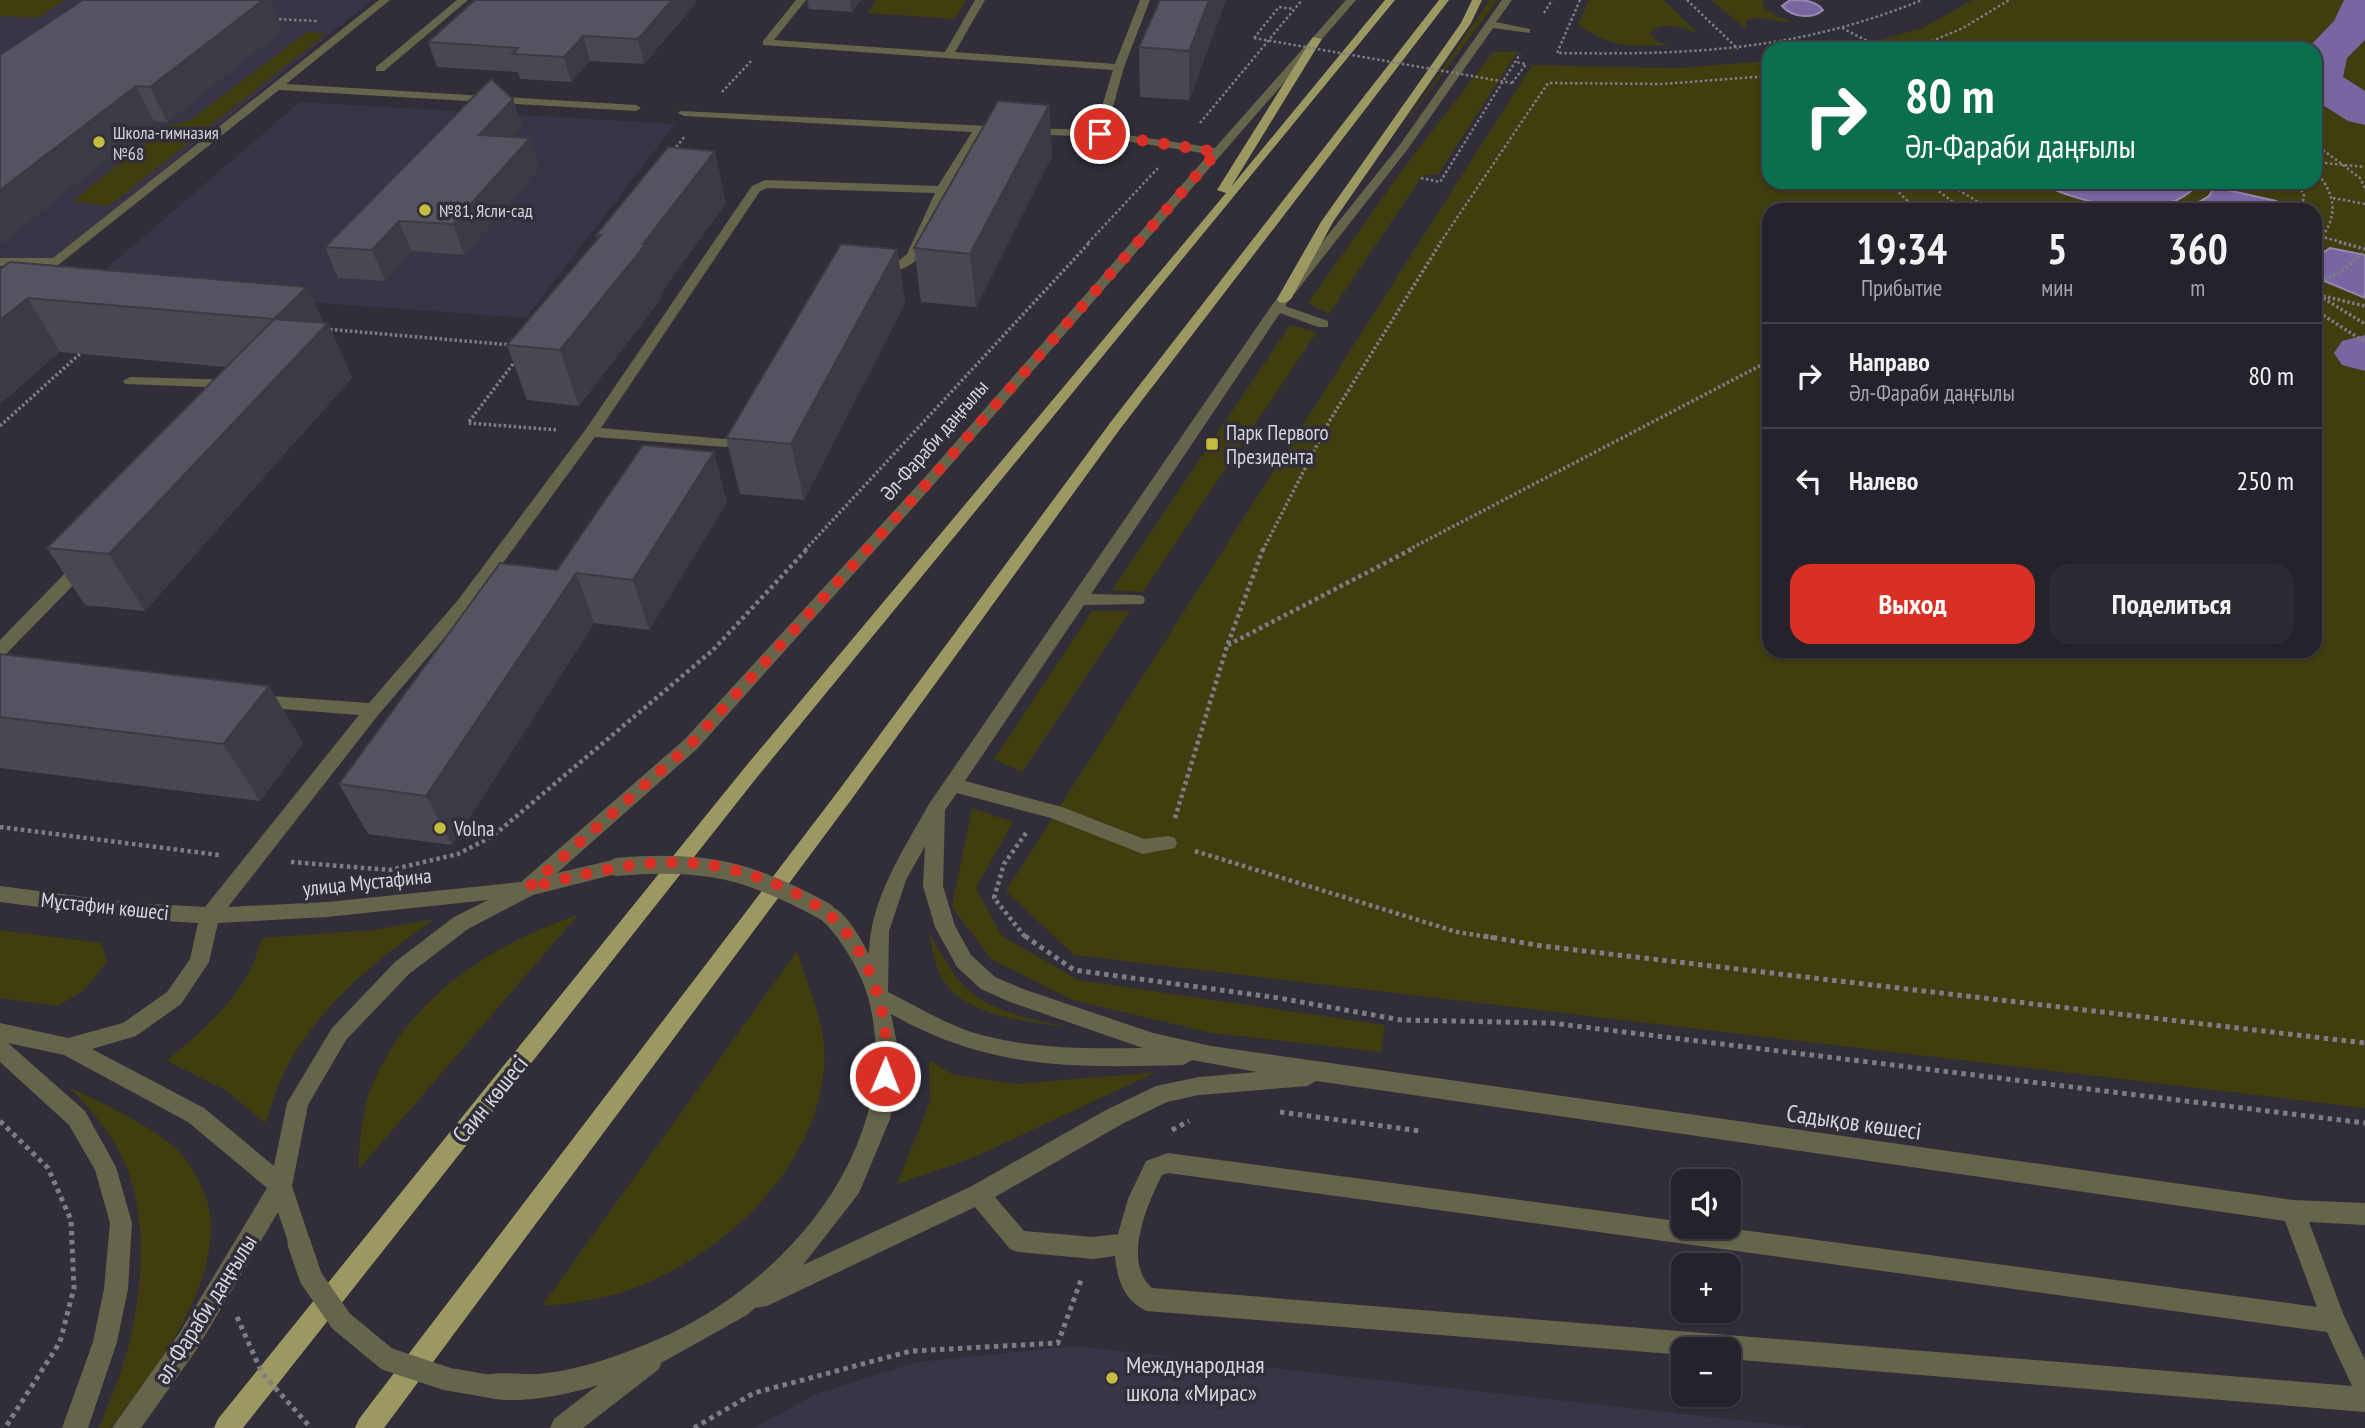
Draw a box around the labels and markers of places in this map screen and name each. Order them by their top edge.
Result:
pin [1070,104,1130,164]
place label: Школа-гимназия №68 [113,121,219,165]
marker: Школа-гимназия №68 [91,134,107,150]
place label: №81, Ясли-сад [439,199,533,222]
marker: №81, Ясли-сад [417,202,433,218]
place label: Парк Первого Президента [1226,419,1329,470]
marker: Парк Первого Президента [1204,436,1220,452]
place label: Volna [453,815,494,842]
marker: Volna [432,820,448,836]
place label: Международная школа «Мирас» [1126,1349,1265,1408]
marker: Международная школа «Мирас» [1104,1370,1120,1386]

